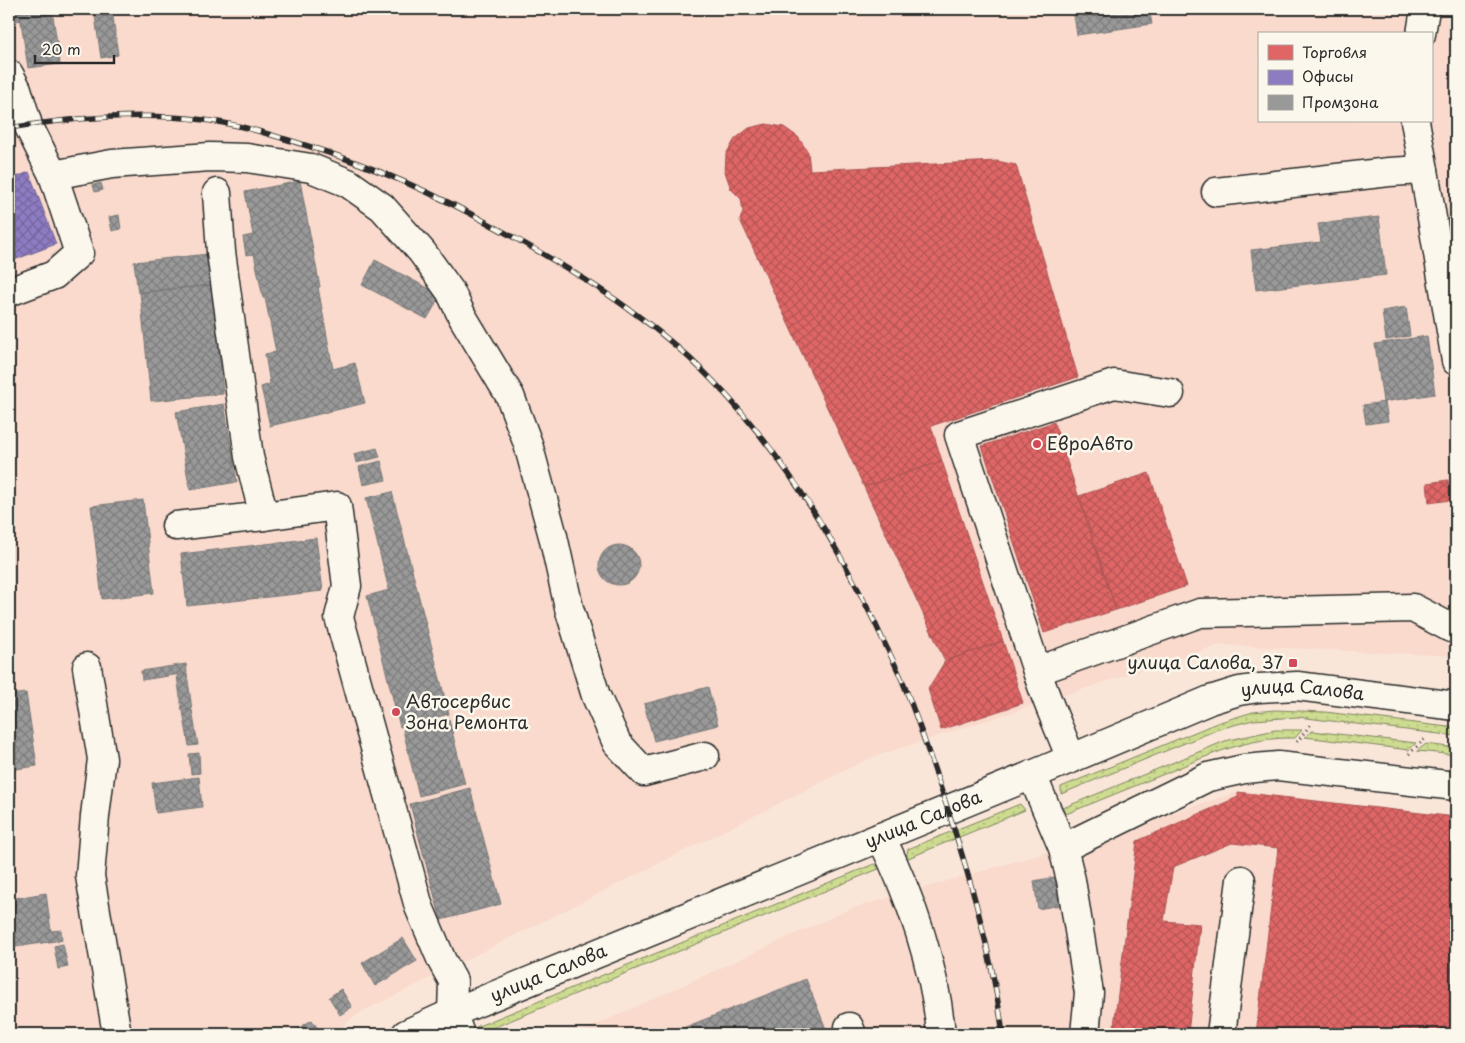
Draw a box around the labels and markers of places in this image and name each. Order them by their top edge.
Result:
place label: ЕвроАвто [1047,429,1134,456]
marker: ЕвроАвто [1031,438,1043,450]
place label: улица Салова, 37 [1127,648,1283,675]
marker: улица Салова, 37 [1287,657,1299,669]
place label: Автосервис Зона Ремонта [406,687,528,735]
marker: Автосервис Зона Ремонта [390,706,402,718]

